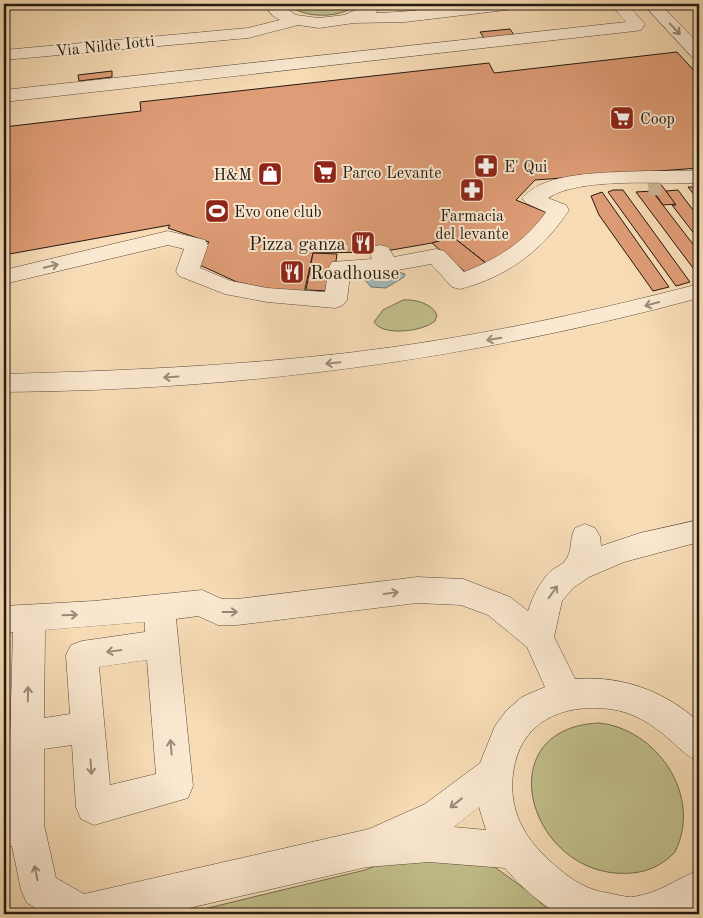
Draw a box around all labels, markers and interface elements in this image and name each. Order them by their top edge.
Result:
one-way arrow [669,22,681,35]
street label: Via Nilde Iotti [55,34,155,60]
supermarket icon: Coop [609,105,635,131]
place label: Coop [640,112,675,128]
pharmacy icon: E' Qui [473,153,499,179]
supermarket icon: Parco Levante [312,159,338,185]
place label: E' Qui [504,160,547,176]
shop icon: H&M [257,161,283,187]
place label: Parco Levante [342,166,442,182]
place label: H&M [213,168,252,184]
pharmacy icon: Farmacia del levante [459,177,485,203]
sports icon: Evo one club [204,198,230,224]
place label: Evo one club [234,205,322,221]
place label: Farmacia del levante [435,209,509,243]
restaurant icon: Pizza ganza [350,230,376,256]
place label: Pizza ganza [249,236,347,255]
restaurant icon: Roadhouse [279,259,305,285]
one-way arrow [43,260,59,270]
place label: Roadhouse [310,265,399,284]
one-way arrow [645,300,661,309]
one-way arrow [486,335,502,345]
one-way arrow [325,358,341,368]
one-way arrow [163,372,179,382]
one-way arrow [548,585,558,599]
one-way arrow [382,588,398,598]
one-way arrow [221,607,237,617]
one-way arrow [62,610,78,619]
one-way arrow [106,646,122,656]
one-way arrow [23,686,33,702]
one-way arrow [167,740,176,756]
one-way arrow [87,758,96,774]
one-way arrow [450,797,463,808]
one-way arrow [31,865,40,881]

